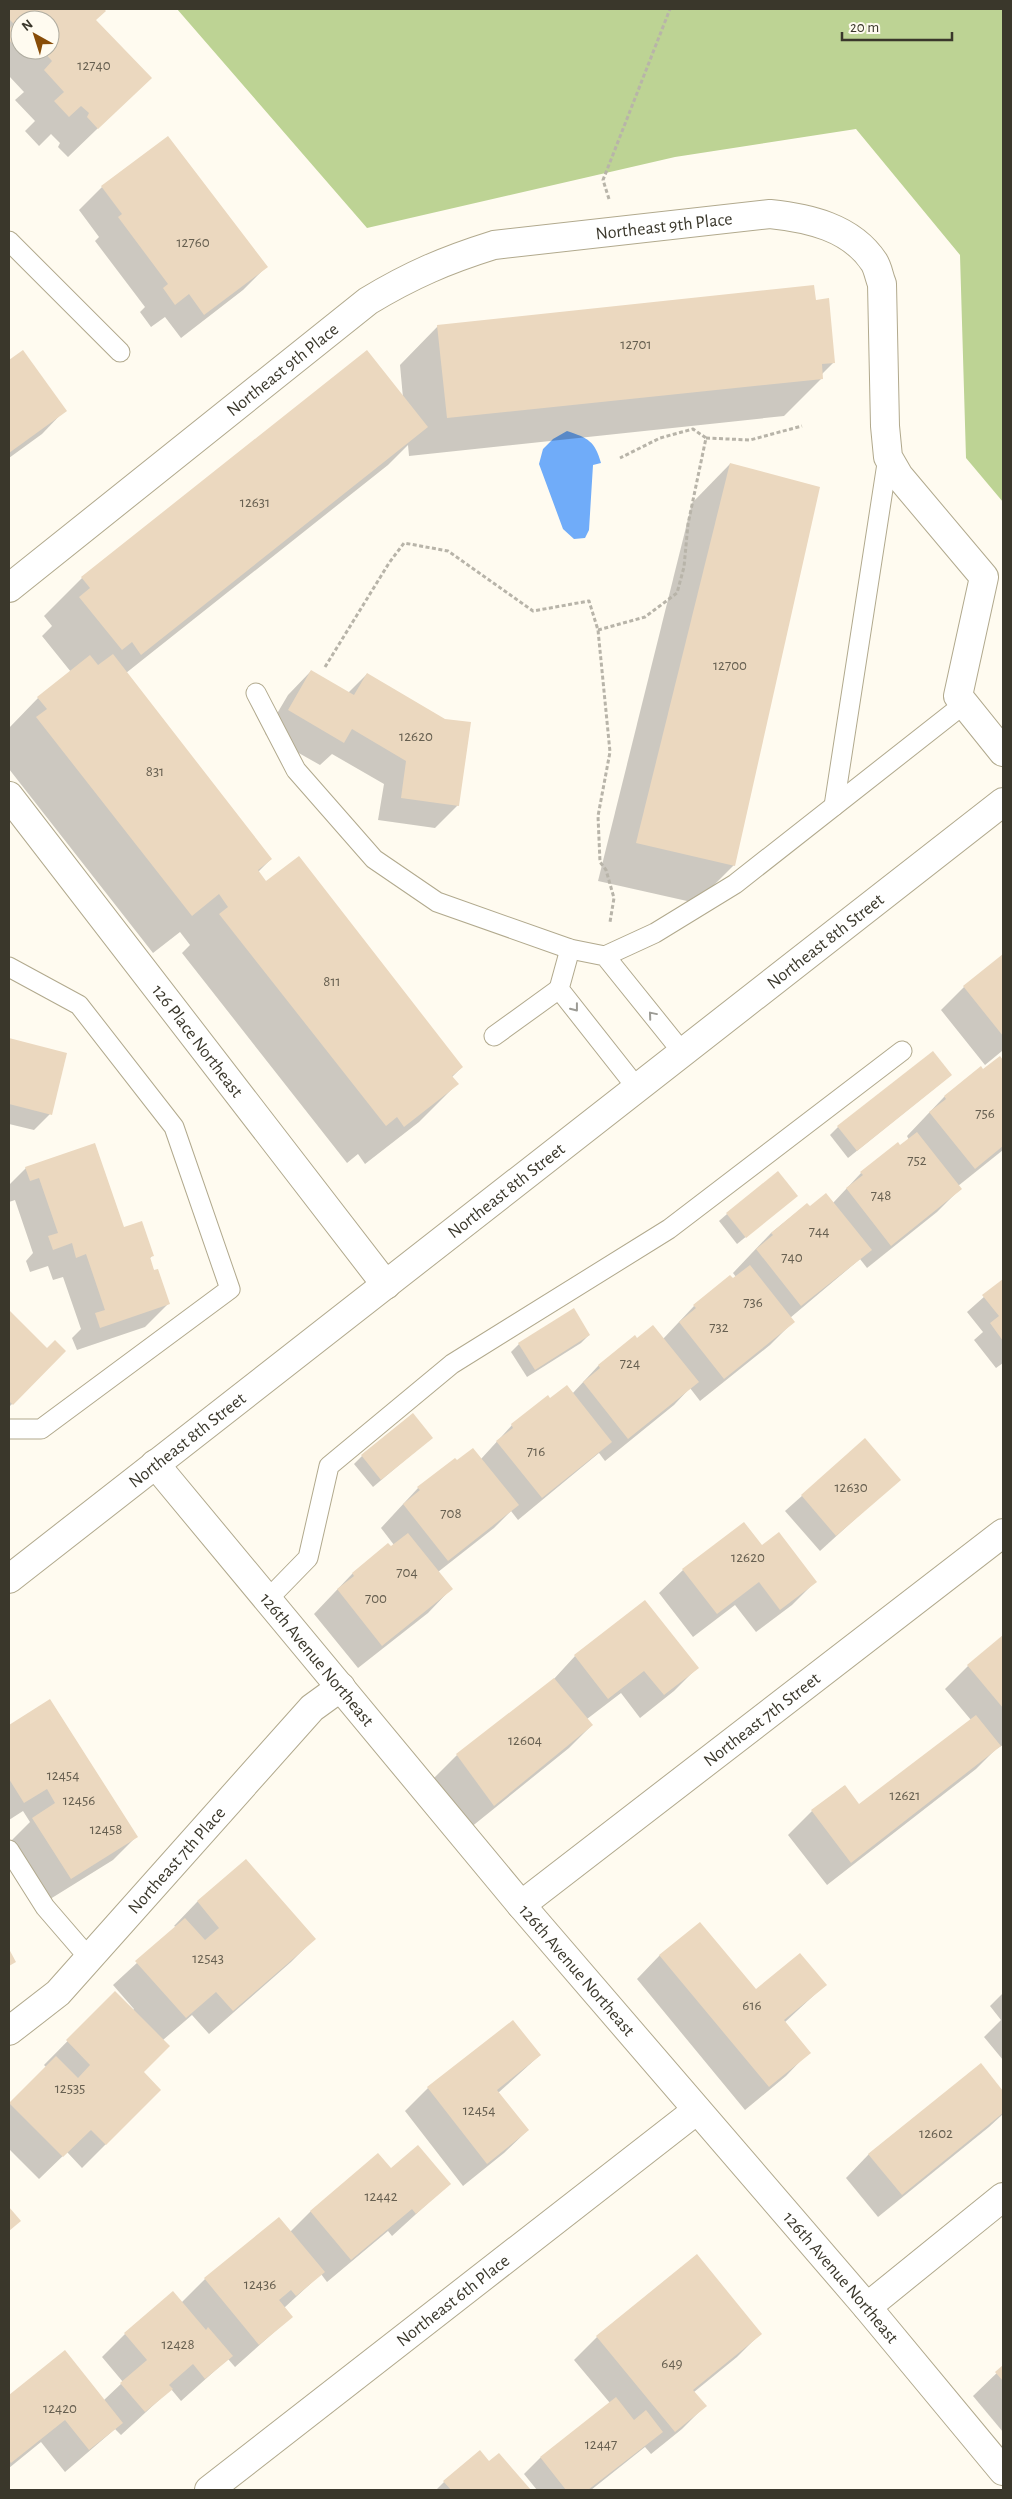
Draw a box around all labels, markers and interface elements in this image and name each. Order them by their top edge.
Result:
north arrow [10,10,60,60]
scale bar [842,10,952,42]
text: N [19,17,36,34]
text: 20 m [850,20,879,35]
house number: 12740 [77,58,111,73]
street label: Northeast 9th Place [595,210,734,244]
house number: 12760 [176,235,210,250]
street label: Northeast 9th Place [224,320,342,420]
house number: 12701 [620,337,652,352]
house number: 12631 [240,495,270,510]
house number: 12700 [713,658,747,673]
house number: 12620 [399,729,433,744]
house number: 831 [146,764,164,779]
street label: Northeast 8th Street [764,891,888,993]
house number: 811 [323,974,341,989]
street label: 126 Place Northeast [148,982,246,1101]
one-way arrow [569,1002,577,1011]
one-way arrow [648,1012,657,1021]
house number: 756 [975,1106,995,1121]
street label: Northeast 8th Street [445,1140,569,1242]
house number: 752 [907,1153,927,1168]
house number: 748 [871,1188,891,1203]
house number: 744 [809,1224,829,1239]
house number: 740 [781,1250,803,1265]
house number: 736 [743,1295,763,1310]
house number: 732 [709,1320,729,1335]
house number: 724 [620,1356,640,1371]
street label: Northeast 8th Street [126,1389,250,1492]
house number: 716 [527,1444,545,1459]
house number: 12630 [834,1480,868,1495]
house number: 708 [440,1506,462,1521]
house number: 12620 [731,1550,765,1565]
house number: 704 [396,1565,418,1580]
street label: 126th Avenue Northeast [256,1590,377,1730]
house number: 700 [365,1591,387,1606]
street label: Northeast 7th Street [701,1670,824,1770]
house number: 12604 [508,1733,542,1748]
house number: 12454 [47,1768,79,1783]
house number: 12621 [889,1788,921,1803]
house number: 12456 [63,1793,95,1808]
street label: Northeast 7th Place [125,1804,229,1918]
house number: 12458 [90,1822,122,1837]
street label: 126th Avenue Northeast [515,1902,638,2040]
house number: 12543 [192,1951,224,1966]
house number: 616 [742,1998,762,2013]
house number: 12535 [55,2081,85,2096]
house number: 12454 [463,2103,495,2118]
house number: 12602 [919,2126,953,2141]
house number: 12442 [364,2189,398,2204]
street label: 126th Avenue Northeast [779,2209,901,2348]
street label: Northeast 6th Place [394,2252,513,2350]
house number: 12436 [244,2277,276,2292]
house number: 12428 [161,2337,195,2352]
house number: 649 [661,2356,683,2371]
house number: 12420 [43,2401,77,2416]
house number: 12447 [585,2437,617,2452]

